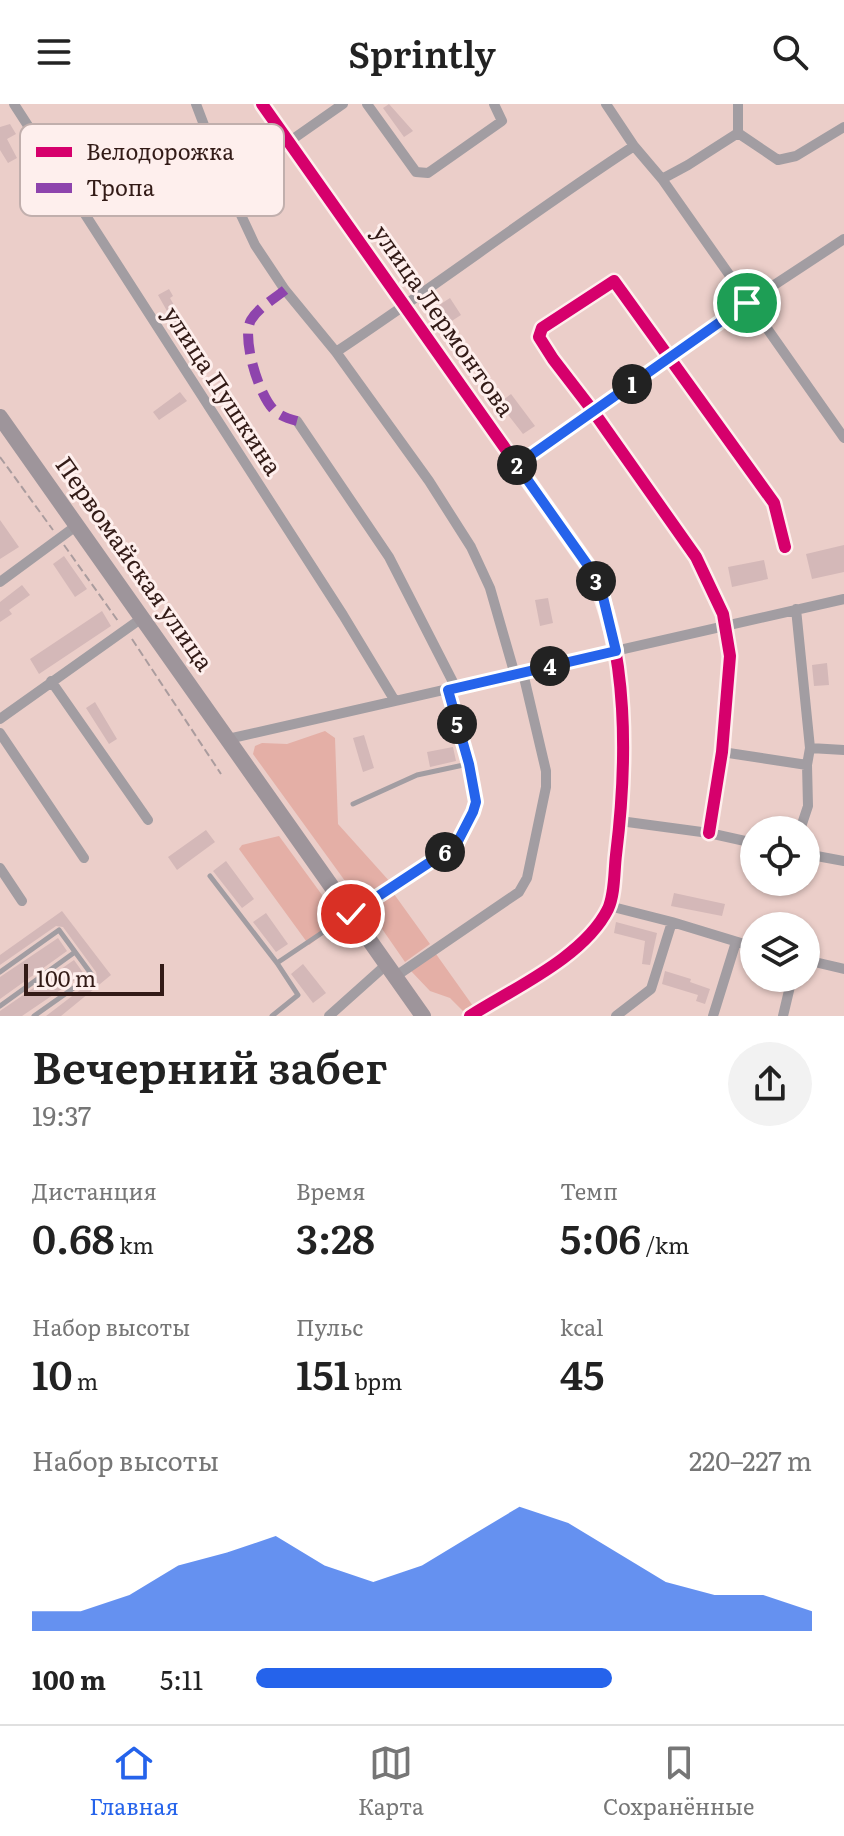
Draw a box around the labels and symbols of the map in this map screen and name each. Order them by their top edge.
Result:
legend [20,124,284,216]
text: Велодорожка [86,134,234,167]
text: Тропа [86,170,155,203]
street label: улица Лермонтова [366,217,525,423]
pin [713,269,781,337]
street label: улица Пушкина [156,298,292,481]
pin: 1 [612,364,652,404]
pin: 2 [497,445,537,485]
street label: Первомайская улица [49,448,223,677]
pin: 3 [576,561,616,601]
pin: 4 [530,646,570,686]
pin: 5 [437,704,477,744]
pin: 6 [425,832,465,872]
pin [317,880,385,948]
scale bar [24,960,164,996]

